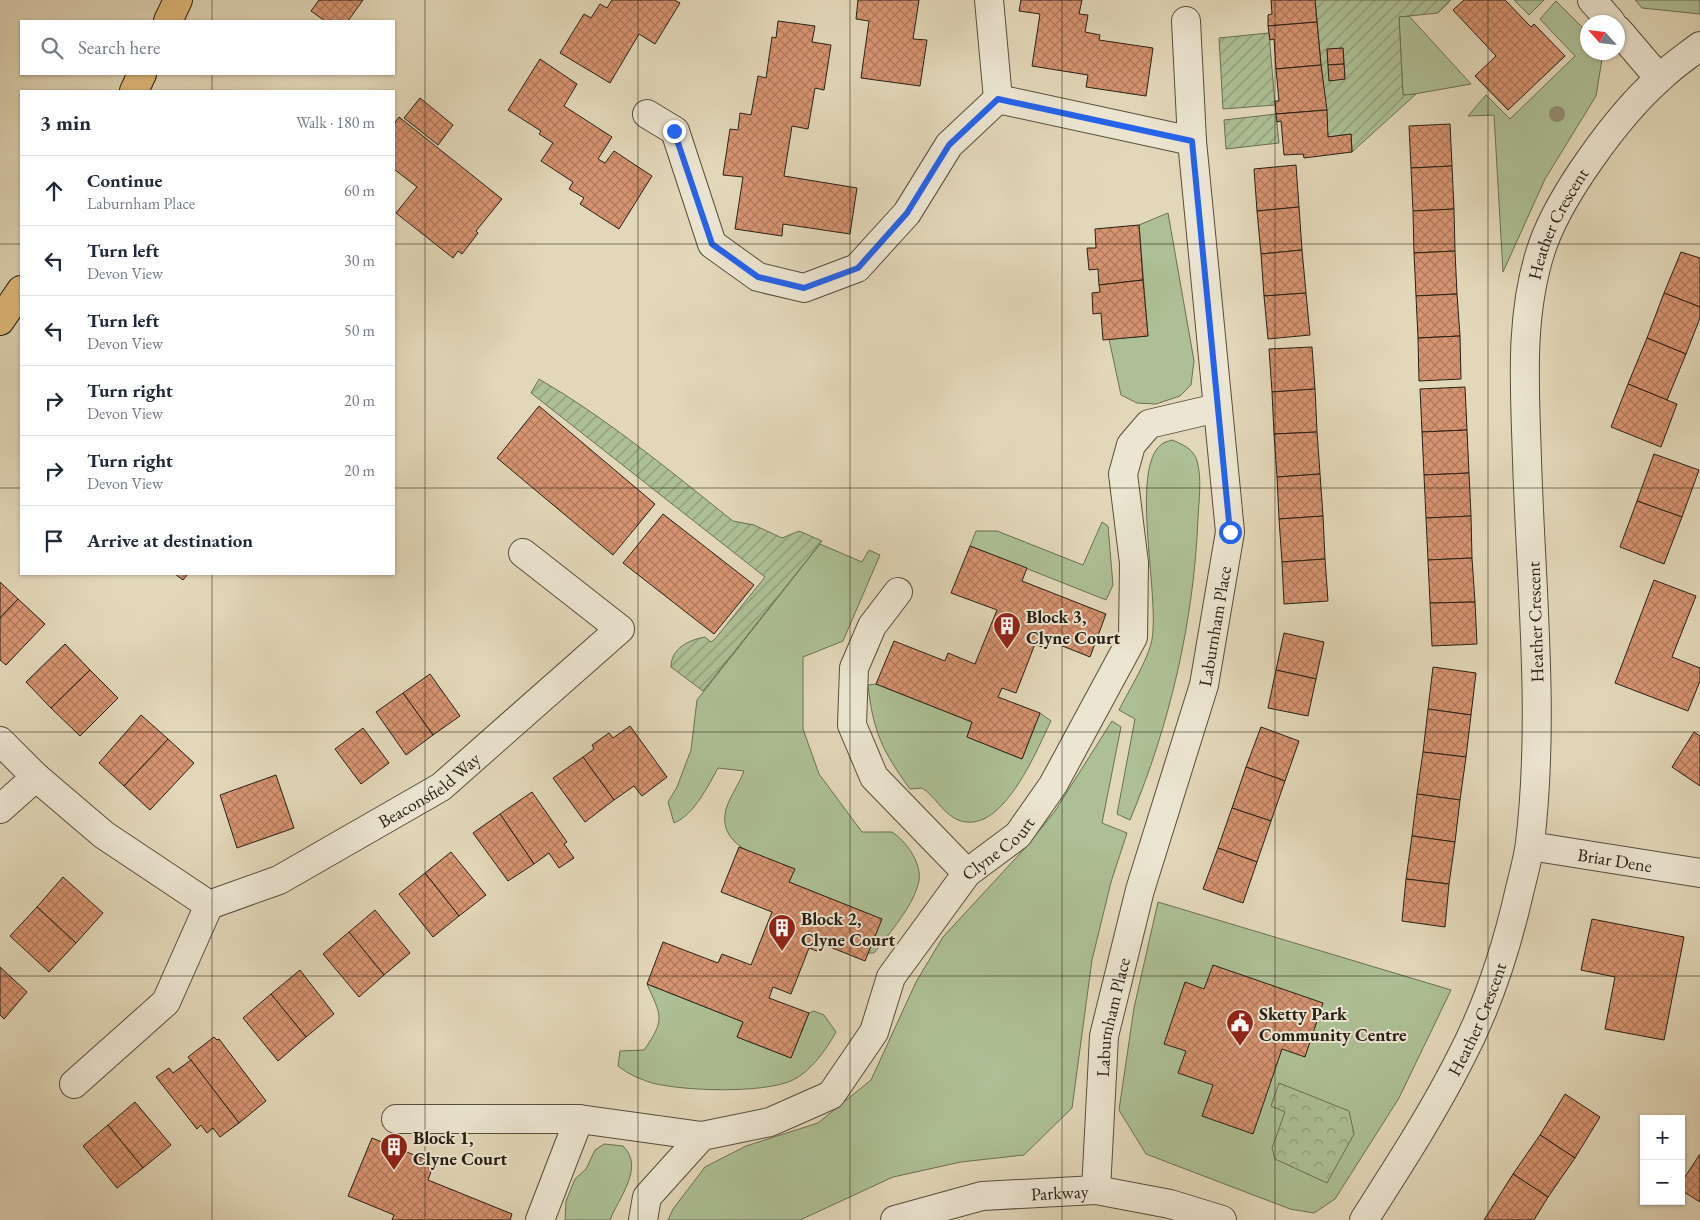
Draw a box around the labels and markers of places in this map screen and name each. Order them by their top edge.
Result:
place label: Block 3, Clyne Court [1026,605,1120,649]
building icon: Block 3, Clyne Court [992,611,1022,650]
place label: Block 2, Clyne Court [801,907,895,951]
building icon: Block 2, Clyne Court [767,913,797,952]
place label: Sketty Park Community Centre [1259,1002,1407,1046]
public building icon: Sketty Park Community Centre [1225,1008,1255,1047]
place label: Block 1, Clyne Court [413,1126,507,1170]
building icon: Block 1, Clyne Court [379,1132,409,1171]

